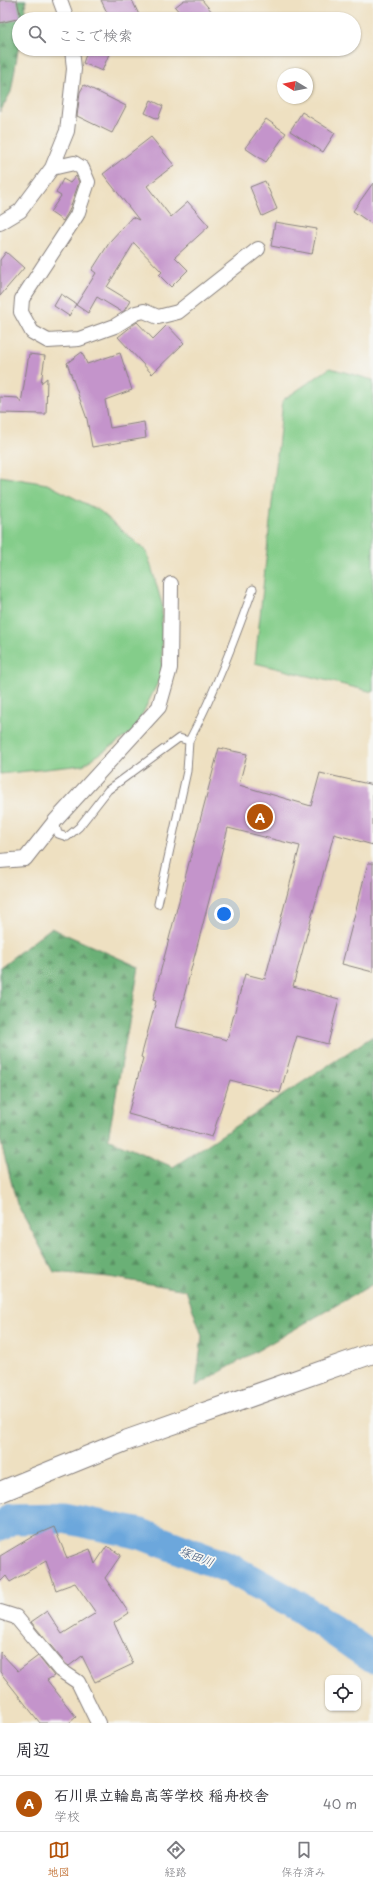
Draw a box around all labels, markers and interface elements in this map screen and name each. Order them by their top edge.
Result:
search box [12,12,361,56]
icon: search [26,23,48,45]
text: ここで検索 [58,23,133,46]
north arrow [277,68,313,104]
pin: A [247,802,273,832]
your location [214,904,234,924]
water label: 塚田川 [177,1541,217,1571]
map controls [325,1675,361,1711]
button: locate [325,1675,361,1711]
text: 周辺 [16,1736,50,1762]
text: 石川県立輪島高等学校 稲舟校舎 [54,1783,269,1806]
text: A [24,1794,34,1813]
text: 40 m [323,1794,357,1813]
text: 学校 [54,1806,80,1825]
tab: 地図 [48,1839,70,1880]
tab: 経路 [165,1839,187,1880]
tab: 保存済み [282,1839,326,1880]

